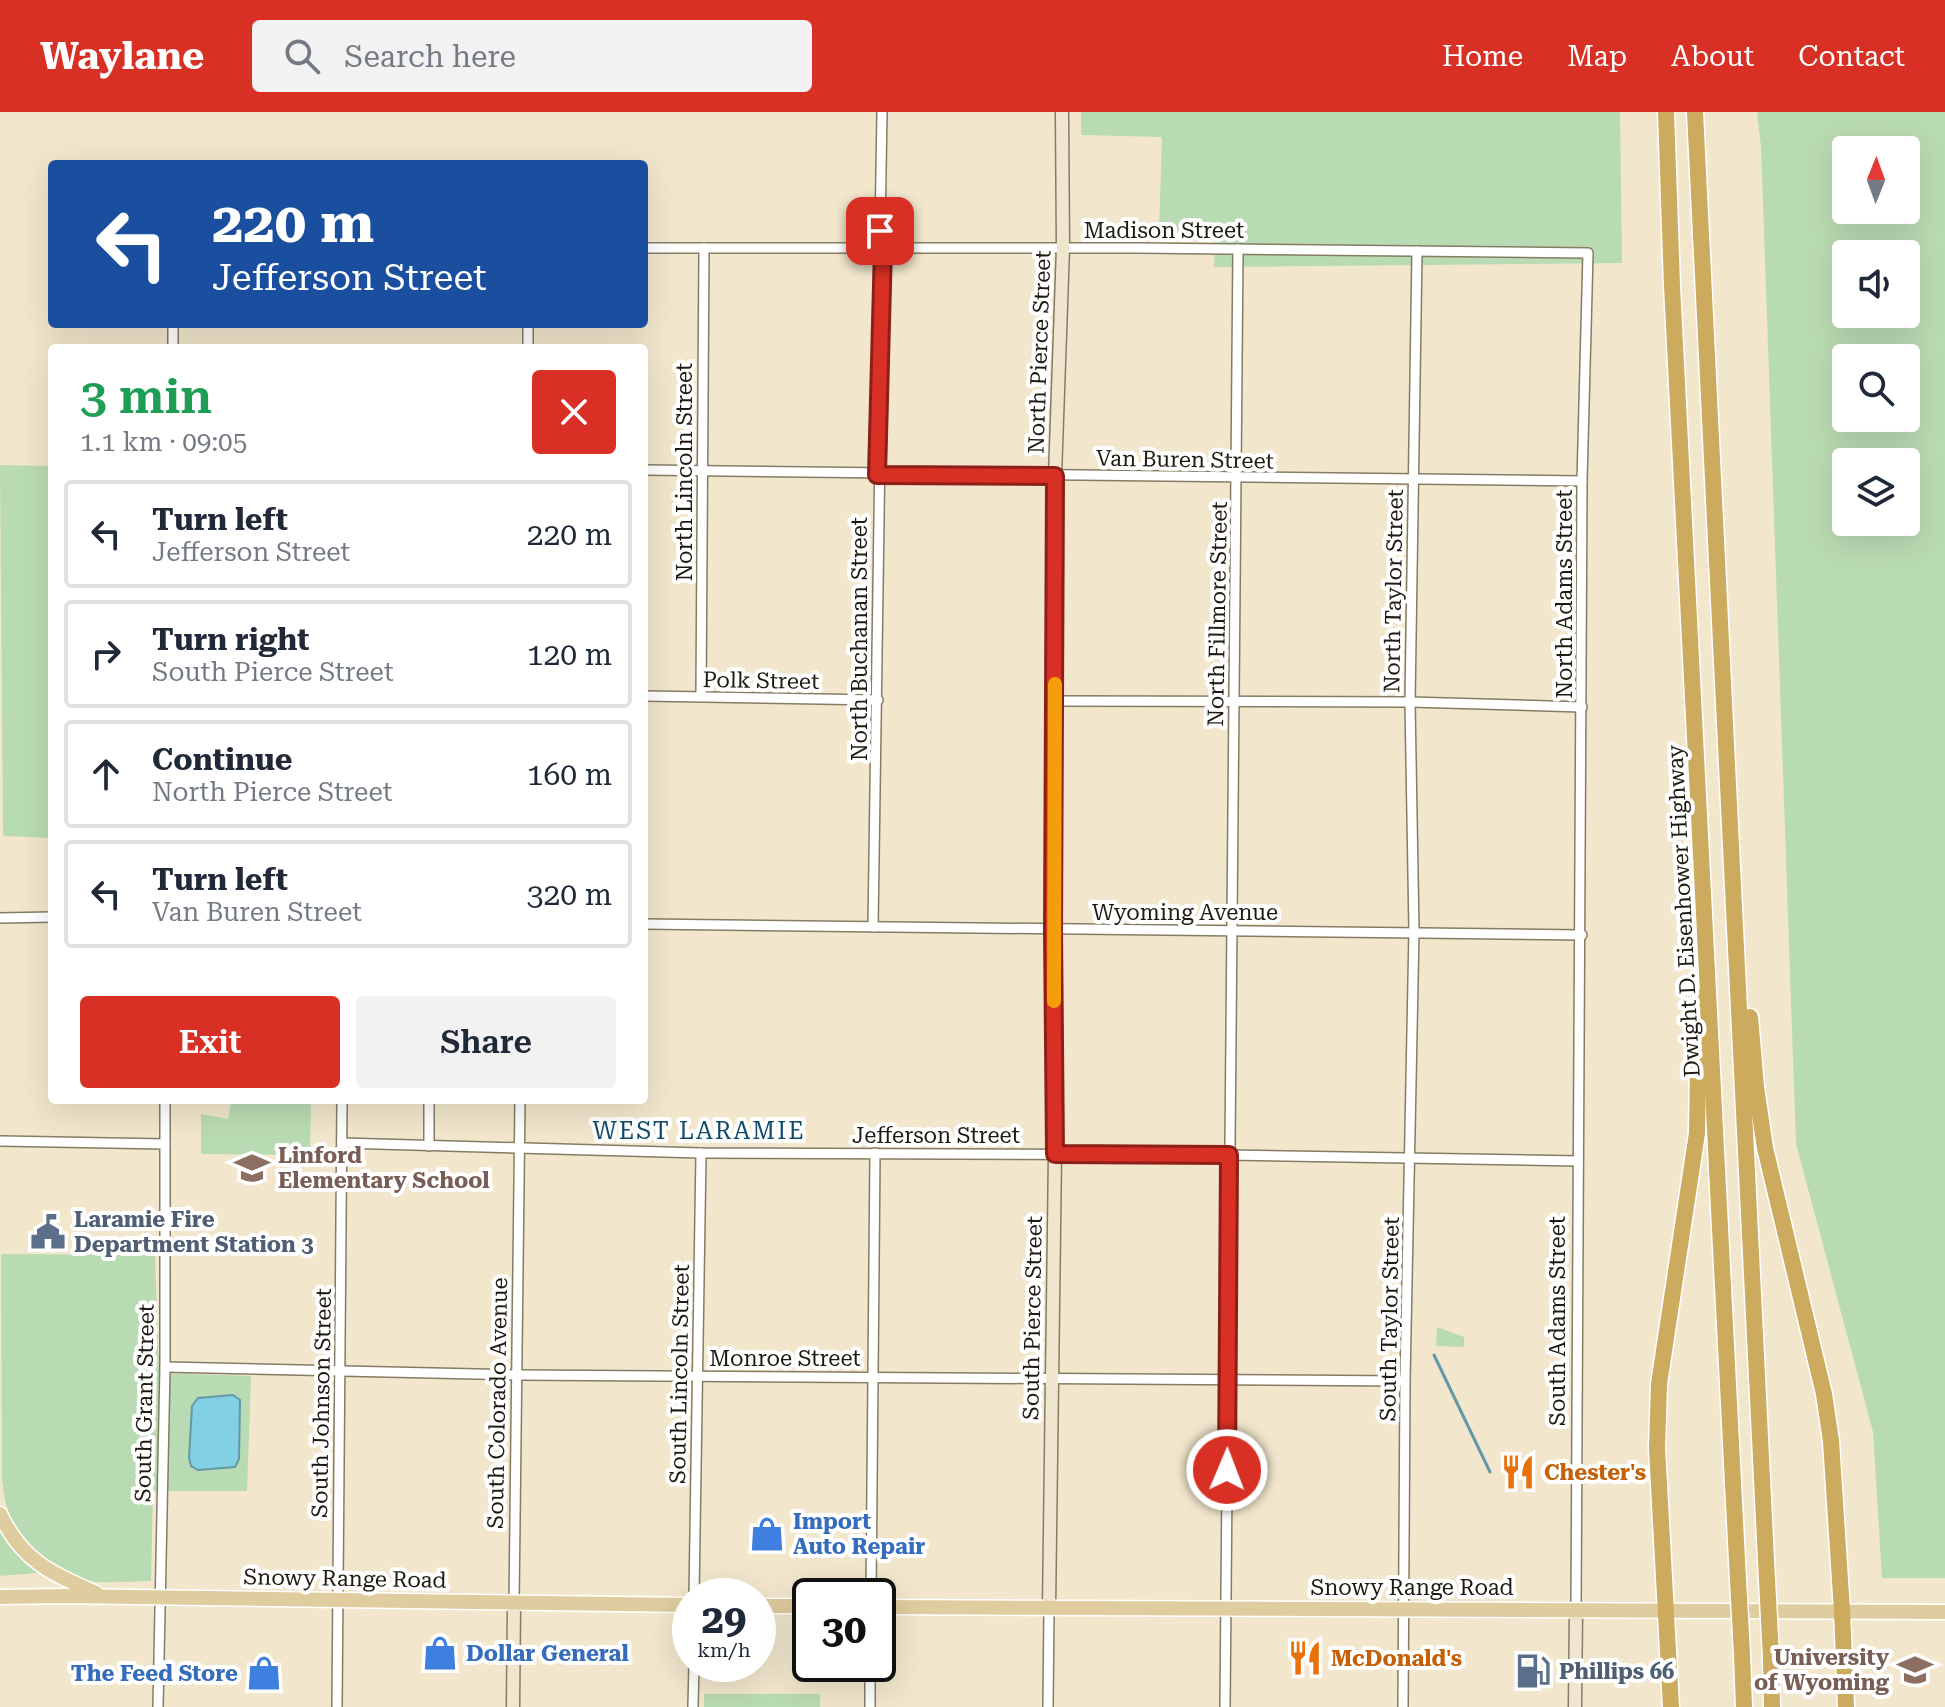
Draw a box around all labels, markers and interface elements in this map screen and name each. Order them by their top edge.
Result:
search box [252,20,812,92]
text: Waylane [40,34,204,78]
icon: search [280,34,324,78]
text: Search here [344,39,516,74]
text: Home [1442,40,1523,73]
text: Map [1567,40,1627,73]
text: About [1671,40,1754,73]
text: Contact [1798,40,1905,73]
north arrow [1832,136,1920,224]
map controls [1832,136,1920,536]
text: 220 m [212,190,374,256]
icon: left [80,192,184,296]
pin [846,197,914,265]
icon: arrive [858,209,902,253]
street label: Madison Street [1084,218,1244,243]
button: sound [1832,240,1920,328]
street label: North Pierce Street [1023,250,1056,454]
text: Jefferson Street [212,257,487,299]
button: search [1832,344,1920,432]
street label: North Lincoln Street [672,363,697,581]
text: 3 min [80,369,212,425]
button: close [532,370,616,454]
text: 1.1 km · 09:05 [80,427,247,457]
street label: Van Buren Street [1096,445,1274,474]
button: layers [1832,448,1920,536]
street label: North Taylor Street [1379,489,1408,693]
street label: North Adams Street [1552,490,1577,698]
street label: North Fillmore Street [1203,501,1232,727]
text: Turn left [152,502,288,537]
icon: left [84,512,128,556]
text: 220 m [527,517,612,552]
street label: North Buchanan Street [847,517,872,761]
text: Jefferson Street [152,537,350,567]
text: Turn right [152,622,309,657]
icon: right [84,632,128,676]
text: 120 m [527,637,612,672]
text: South Pierce Street [152,657,394,687]
street label: Polk Street [702,667,819,694]
text: Continue [152,742,292,777]
street label: Dwight D. Eisenhower Highway [1662,744,1705,1078]
icon: ahead [84,752,128,796]
text: 160 m [527,757,612,792]
text: North Pierce Street [152,777,392,807]
text: Turn left [152,862,288,897]
icon: left [84,872,128,916]
text: 320 m [527,877,612,912]
text: Van Buren Street [152,897,362,927]
street label: Wyoming Avenue [1092,900,1278,925]
button: Exit [80,996,340,1088]
button: Share [356,996,616,1088]
district label: WEST LARAMIE [592,1117,806,1145]
street label: Jefferson Street [852,1123,1020,1148]
place label: Linford Elementary School [278,1143,490,1193]
school or university icon: Linford Elementary School [233,1149,271,1187]
place label: Laramie Fire Department Station 3 [74,1207,314,1257]
public building icon: Laramie Fire Department Station 3 [29,1213,67,1251]
street label: South Pierce Street [1018,1216,1047,1420]
street label: South Taylor Street [1375,1216,1404,1422]
street label: South Adams Street [1545,1216,1570,1426]
street label: South Lincoln Street [665,1264,694,1484]
street label: South Colorado Avenue [483,1277,512,1529]
street label: South Johnson Street [307,1288,336,1518]
street label: South Grant Street [130,1304,159,1502]
street label: Monroe Street [709,1346,861,1371]
position arrow [1185,1428,1269,1512]
restaurant icon: Chester's [1499,1453,1537,1491]
place label: Chester's [1544,1460,1646,1485]
place label: Import Auto Repair [793,1509,925,1559]
shop icon: Import Auto Repair [748,1515,786,1553]
street label: Snowy Range Road [243,1564,447,1593]
street label: Snowy Range Road [1310,1575,1514,1600]
speed limit sign: 30 [792,1578,896,1682]
text: 29 [702,1596,746,1643]
shop icon: Dollar General [421,1634,459,1672]
text: km/h [697,1638,751,1662]
restaurant icon: McDonald's [1286,1639,1324,1677]
place label: Dollar General [466,1641,629,1666]
place label: University of Wyoming [1754,1645,1890,1695]
place label: McDonald's [1331,1646,1462,1671]
school or university icon: University of Wyoming [1896,1651,1934,1689]
fuel station icon: Phillips 66 [1514,1652,1552,1690]
shop icon: The Feed Store [245,1654,283,1692]
place label: Phillips 66 [1559,1659,1674,1684]
place label: The Feed Store [71,1661,238,1686]

